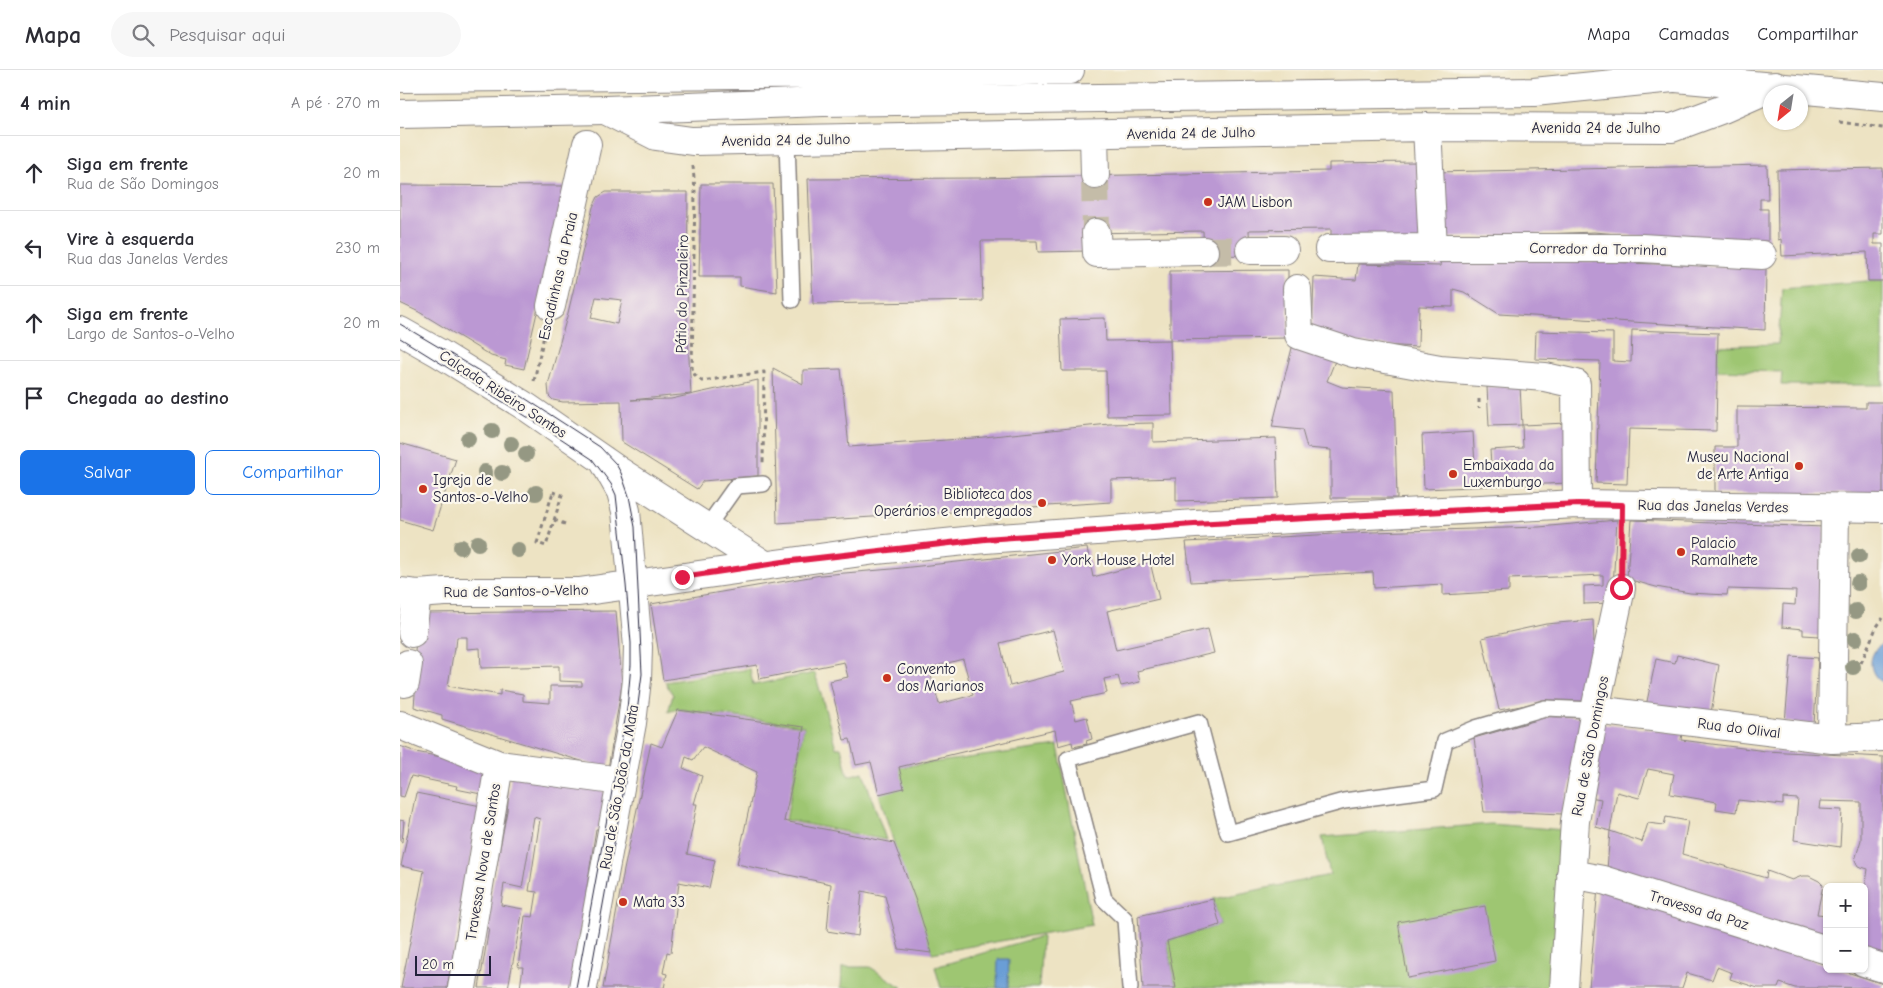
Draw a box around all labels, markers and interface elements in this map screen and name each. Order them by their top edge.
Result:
search box [111,12,461,57]
text: Mapa [25,21,81,49]
icon: search [129,21,157,49]
text: Pesquisar aqui [169,24,285,46]
text: Mapa [1587,24,1630,45]
text: Camadas [1658,24,1729,45]
text: Compartilhar [1757,24,1858,45]
north arrow [1763,85,1808,130]
text: 4 min [20,91,71,115]
text: A pé · 270 m [291,94,380,112]
street label: Avenida 24 de Julho [1532,119,1661,137]
street label: Avenida 24 de Julho [1126,123,1256,143]
street label: Avenida 24 de Julho [721,130,851,150]
text: Siga em frente [67,153,188,175]
icon: ahead [20,159,48,187]
text: 20 m [343,164,380,182]
text: Rua de São Domingos [67,175,219,193]
place label: JAM Lisbon [1218,193,1293,211]
marker: JAM Lisbon [1202,196,1214,208]
street label: Escadinhas da Praia [535,210,581,342]
text: Vire à esquerda [67,228,194,250]
icon: left [20,234,48,262]
street label: Pátio do Pinzaleiro [672,234,692,354]
text: 230 m [335,239,380,257]
street label: Corredor da Torrinha [1529,239,1667,259]
text: Rua das Janelas Verdes [67,250,228,268]
text: Siga em frente [67,303,188,325]
icon: ahead [20,309,48,337]
text: 20 m [343,314,380,332]
text: Largo de Santos-o-Velho [67,325,235,343]
street label: Calçada Ribeiro Santos [436,346,570,442]
icon: arrive [20,384,48,412]
text: Chegada ao destino [67,387,229,409]
place label: Museu Nacional de Arte Antiga [1687,448,1789,483]
button: Salvar [20,450,195,495]
button: Compartilhar [205,450,380,495]
place label: Embaixada da Luxemburgo [1463,456,1555,491]
marker: Museu Nacional de Arte Antiga [1793,460,1805,472]
marker: Embaixada da Luxemburgo [1447,468,1459,480]
place label: Igreja de Santos-o-Velho [433,471,529,506]
marker: Igreja de Santos-o-Velho [417,483,429,495]
place label: Biblioteca dos Operários e empregados [874,485,1032,520]
street label: Rua das Janelas Verdes [1637,496,1789,516]
marker: Biblioteca dos Operários e empregados [1036,497,1048,509]
place label: Palacio Ramalhete [1691,534,1758,569]
marker: Palacio Ramalhete [1675,546,1687,558]
place label: York House Hotel [1062,551,1175,569]
marker: York House Hotel [1046,554,1058,566]
route end [671,566,694,589]
route start [1610,577,1633,600]
street label: Rua de Santos-o-Velho [443,581,589,601]
place label: Convento dos Marianos [897,660,984,695]
marker: Convento dos Marianos [881,672,893,684]
street label: Rua de São Domingos [1568,674,1612,818]
street label: Rua de São João da Mata [596,703,642,871]
street label: Rua do Olival [1696,714,1782,742]
street label: Travessa Nova de Santos [462,782,504,942]
map controls [1823,883,1868,973]
button: + [1823,883,1868,928]
street label: Travessa da Paz [1647,886,1751,934]
place label: Mata 33 [633,893,685,911]
marker: Mata 33 [617,896,629,908]
button: − [1823,928,1868,973]
scale bar [415,953,491,976]
text: 20 m [422,956,454,973]

